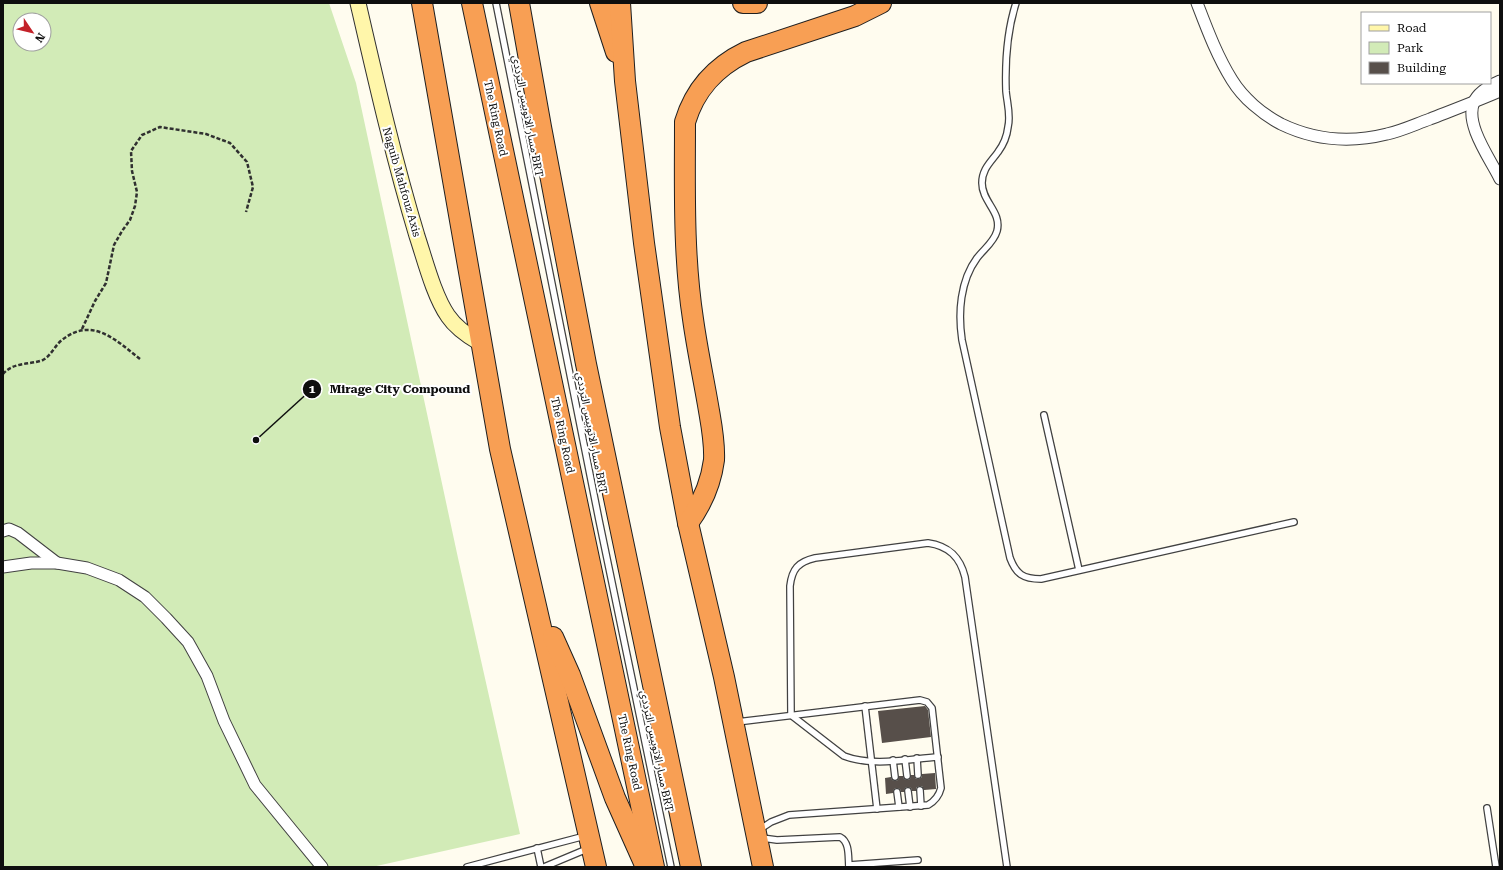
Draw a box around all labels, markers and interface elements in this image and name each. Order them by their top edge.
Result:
north arrow [12,12,52,52]
legend [1361,12,1491,84]
text: Road [1397,21,1427,35]
text: N [32,30,48,45]
text: Park [1397,41,1424,55]
street label: مسار الاتوبيس الترددي BRT [507,54,546,179]
text: Building [1397,61,1446,75]
street label: The Ring Road [481,79,510,157]
street label: Naguib Mahfouz Axis [380,126,423,238]
street label: مسار الاتوبيس الترددي BRT [571,371,610,496]
callout: Mirage City Compound [302,377,478,401]
text: 1 [309,382,316,396]
text: Mirage City Compound [330,382,470,396]
street label: The Ring Road [548,396,577,474]
street label: مسار الاتوبيس الترددي BRT [635,689,676,814]
street label: The Ring Road [615,713,644,791]

